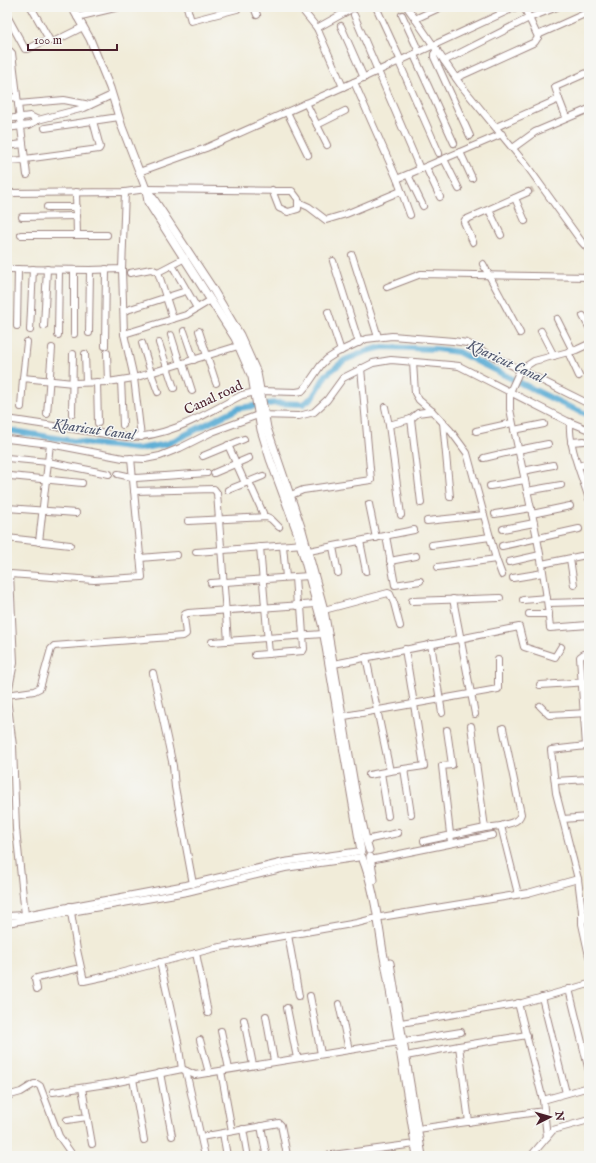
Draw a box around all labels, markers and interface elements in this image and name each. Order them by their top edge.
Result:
scale bar [28,26,117,52]
text: 100 m [34,33,62,48]
water label: Kharicut Canal [463,335,549,388]
street label: Canal road [181,376,246,419]
water label: Kharicut Canal [50,414,138,445]
north arrow [530,1097,570,1137]
text: N [551,1110,566,1122]

